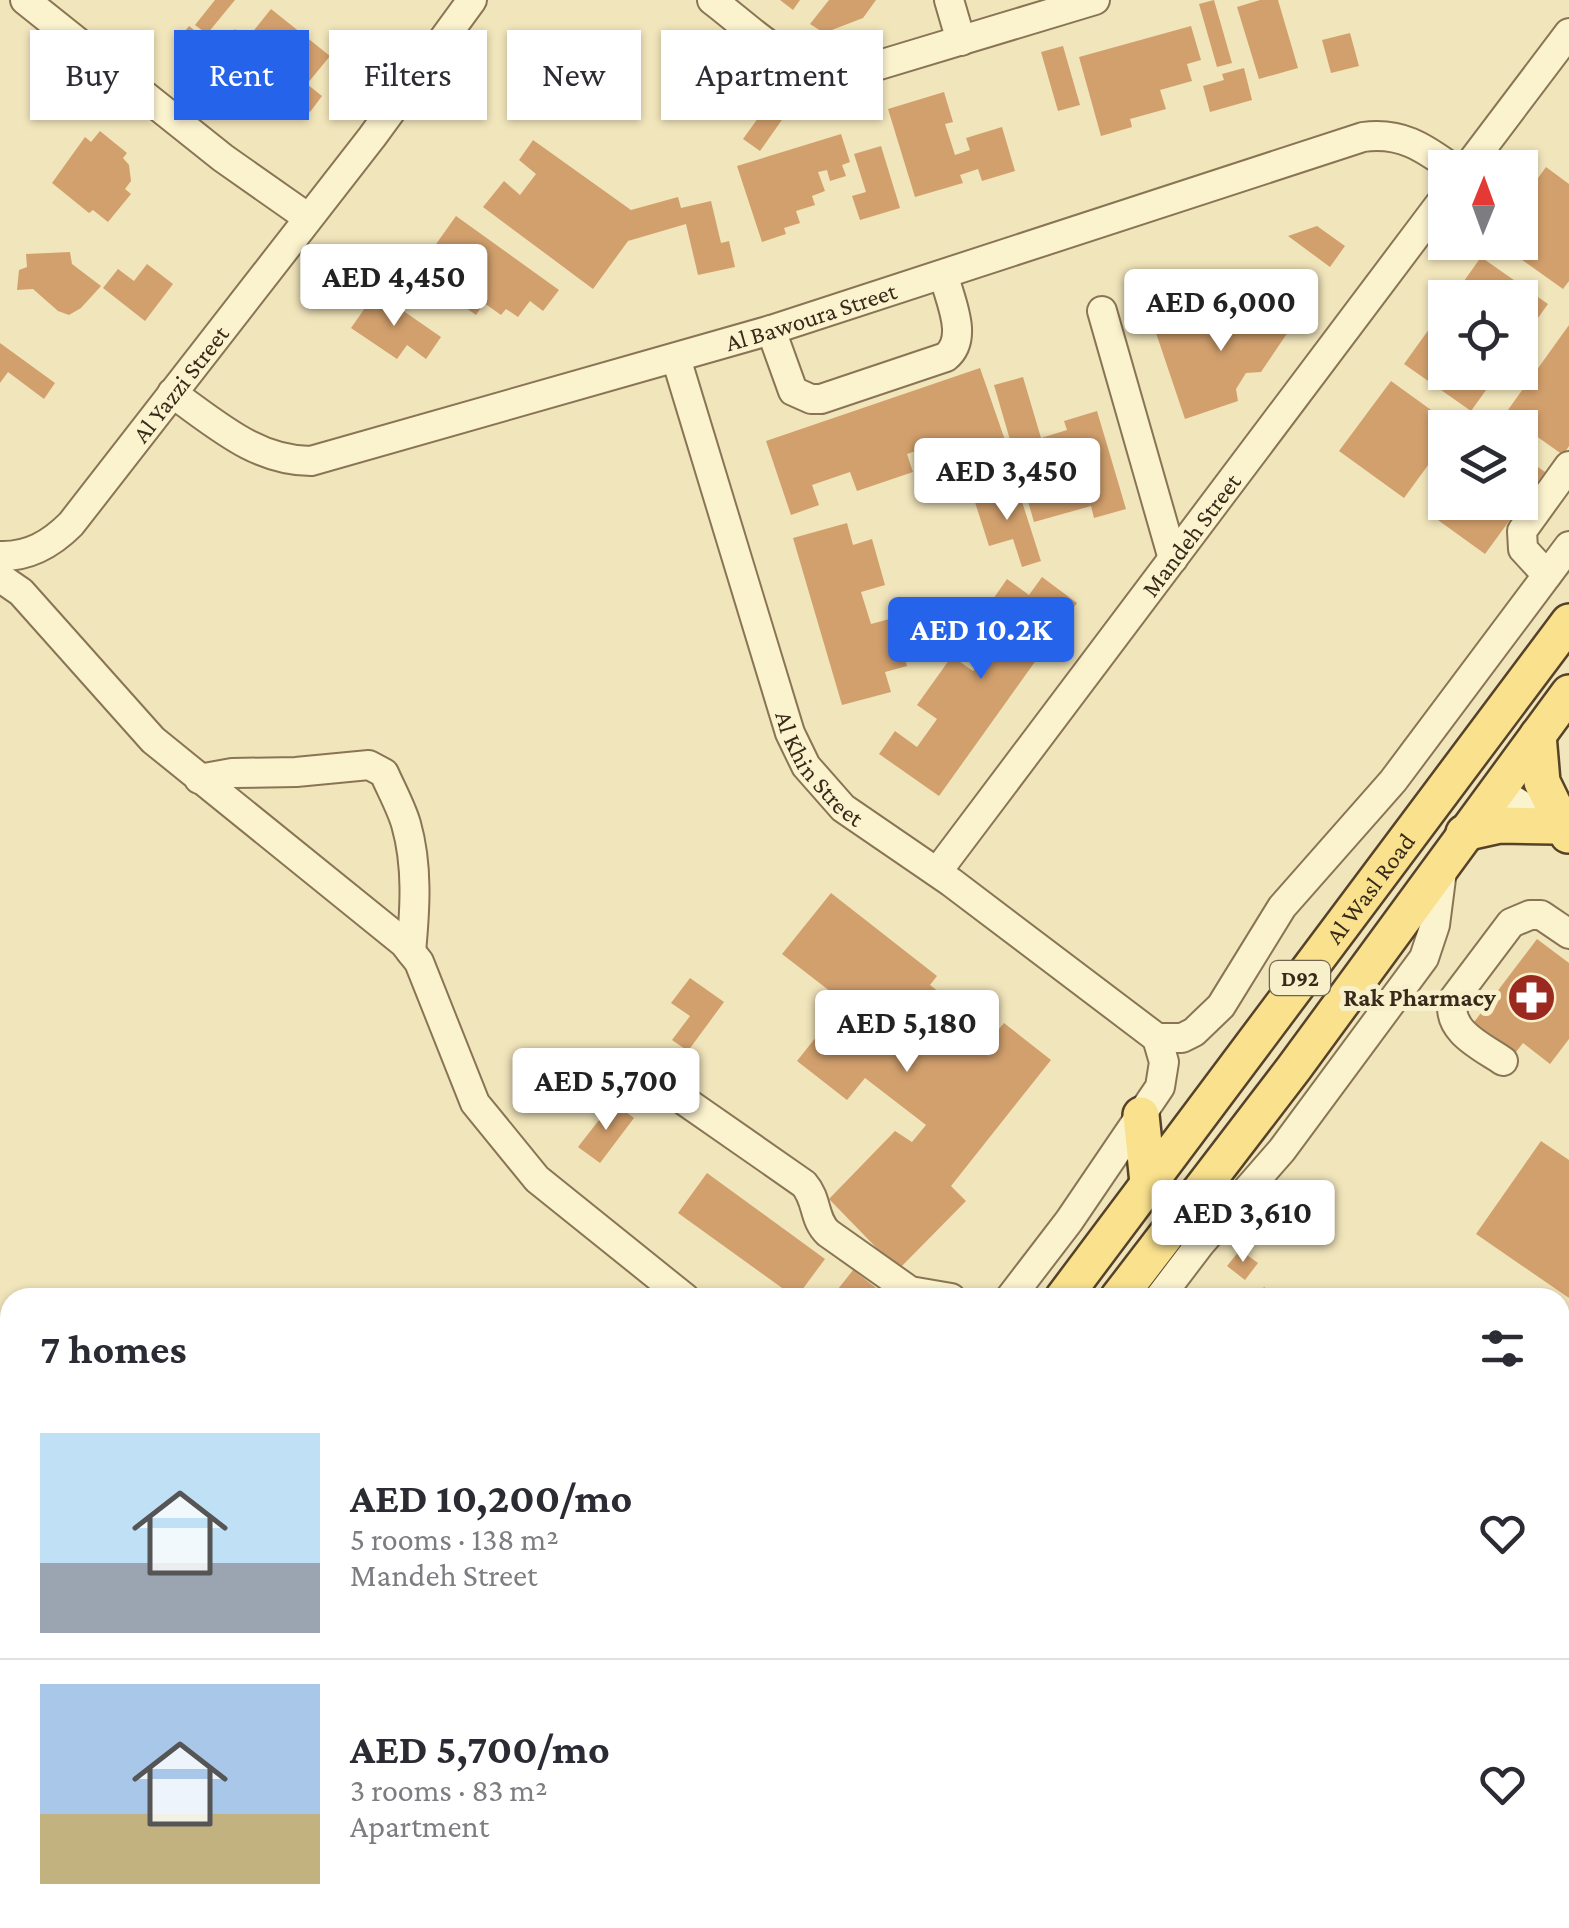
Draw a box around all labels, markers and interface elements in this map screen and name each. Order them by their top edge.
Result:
chip: Buy [30,30,154,120]
chip: Rent [174,30,309,120]
chip: Filters [329,30,487,120]
chip: New [507,30,641,120]
chip: Apartment [661,30,883,120]
north arrow [1428,150,1538,260]
map controls [1428,150,1538,520]
pin: AED 4,450 [280,244,508,329]
text: AED 4,450 [322,258,466,294]
pin: AED 6,000 [1107,269,1335,354]
street label: Al Bawoura Street [722,277,901,356]
button: locate [1428,280,1538,390]
text: AED 6,000 [1146,283,1296,319]
street label: Al Yazzi Street [127,320,235,448]
button: layers [1428,410,1538,520]
pin: AED 3,450 [893,438,1121,523]
text: AED 3,450 [936,452,1078,488]
street label: Mandeh Street [1136,468,1246,602]
pin: AED 10.2K [867,597,1095,682]
text: AED 10.2K [910,611,1052,647]
street label: Al Khin Street [770,708,869,832]
street label: Al Wasl Road [1320,828,1420,949]
road number: D92 [1270,961,1330,995]
pharmacy icon: Rak Pharmacy [1505,971,1557,1023]
place label: Rak Pharmacy [1343,984,1497,1011]
pin: AED 5,180 [793,990,1021,1075]
text: AED 5,180 [837,1004,977,1040]
pin: AED 5,700 [492,1048,720,1133]
text: AED 5,700 [534,1062,678,1098]
pin: AED 3,610 [1129,1180,1357,1265]
text: AED 3,610 [1174,1194,1312,1230]
icon: filters [1475,1321,1530,1376]
text: 7 homes [40,1325,187,1372]
icon: home [120,1473,240,1593]
text: AED 10,200/mo [350,1474,632,1521]
icon: heart [1475,1506,1530,1561]
text: 5 rooms · 138 m² [350,1521,559,1557]
text: Mandeh Street [350,1557,538,1593]
icon: home [120,1724,240,1844]
text: AED 5,700/mo [350,1725,610,1772]
icon: heart [1475,1757,1530,1812]
text: 3 rooms · 83 m² [350,1772,548,1808]
text: Apartment [350,1808,489,1844]

